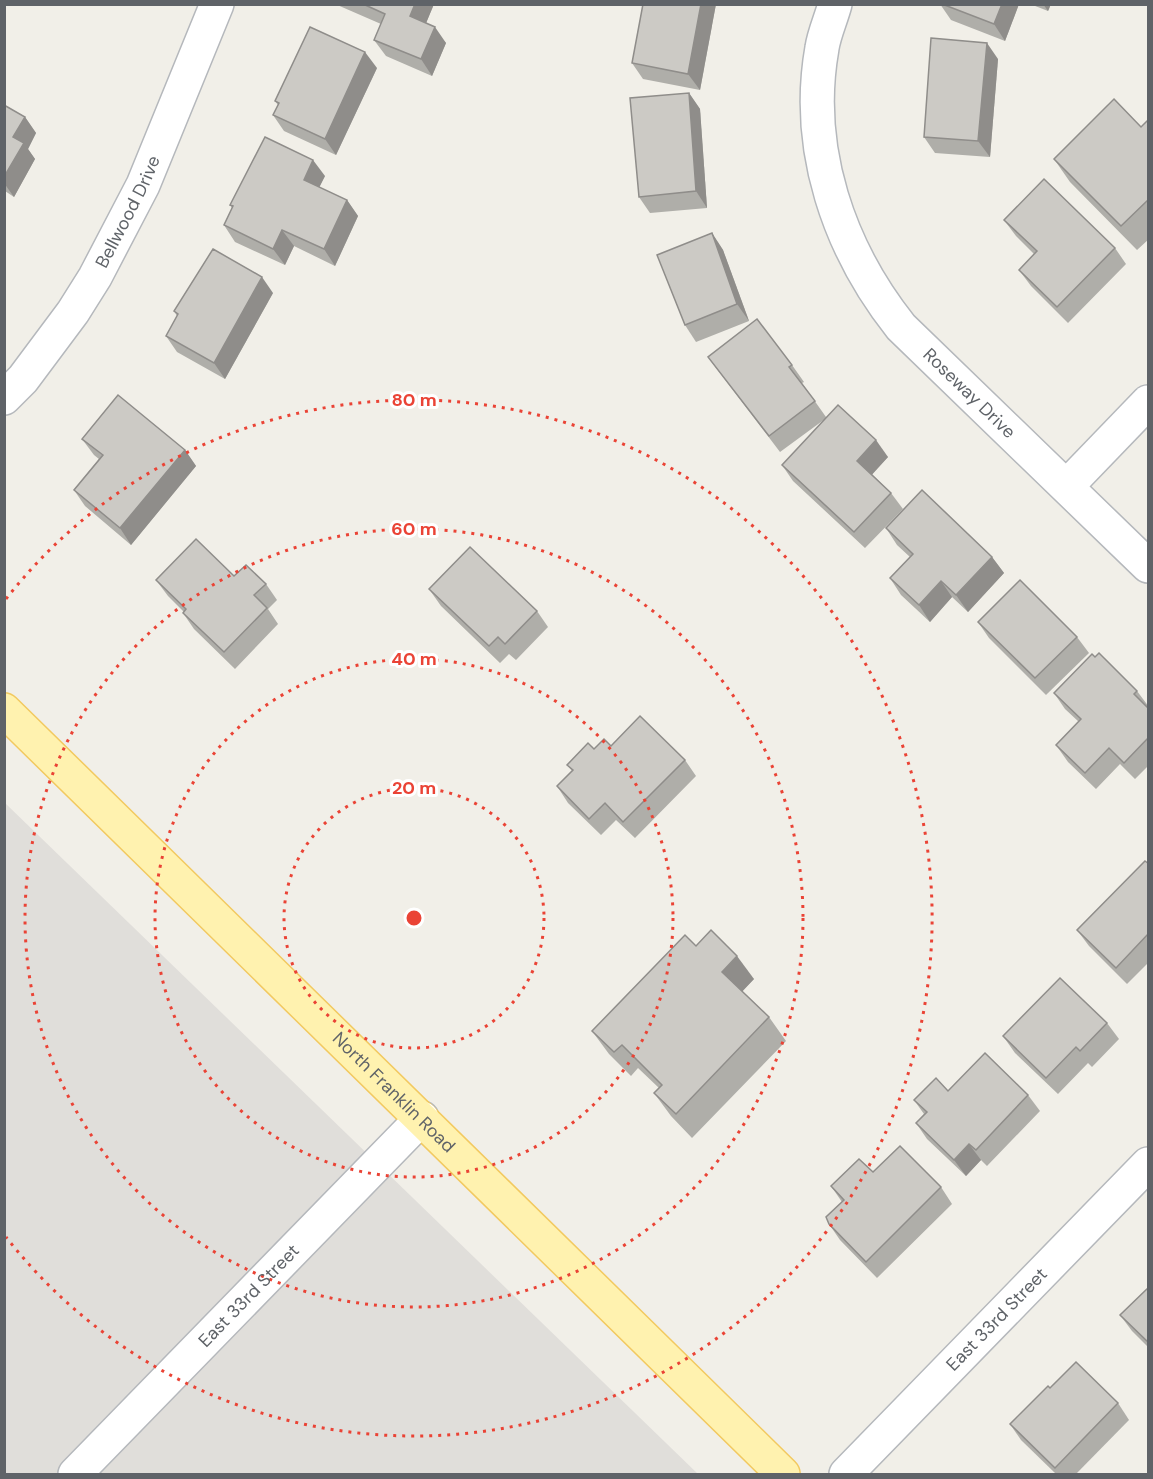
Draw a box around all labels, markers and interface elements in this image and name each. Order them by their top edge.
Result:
street label: Bellwood Drive [90,152,166,272]
street label: Roseway Drive [918,343,1021,444]
text: 80 m [391,388,437,412]
text: 60 m [391,517,437,541]
text: 40 m [391,647,437,671]
text: 20 m [392,776,436,800]
centre of rings [404,908,424,928]
street label: North Franklin Road [327,1027,460,1158]
street label: East 33rd Street [193,1239,305,1352]
street label: East 33rd Street [941,1262,1053,1376]

